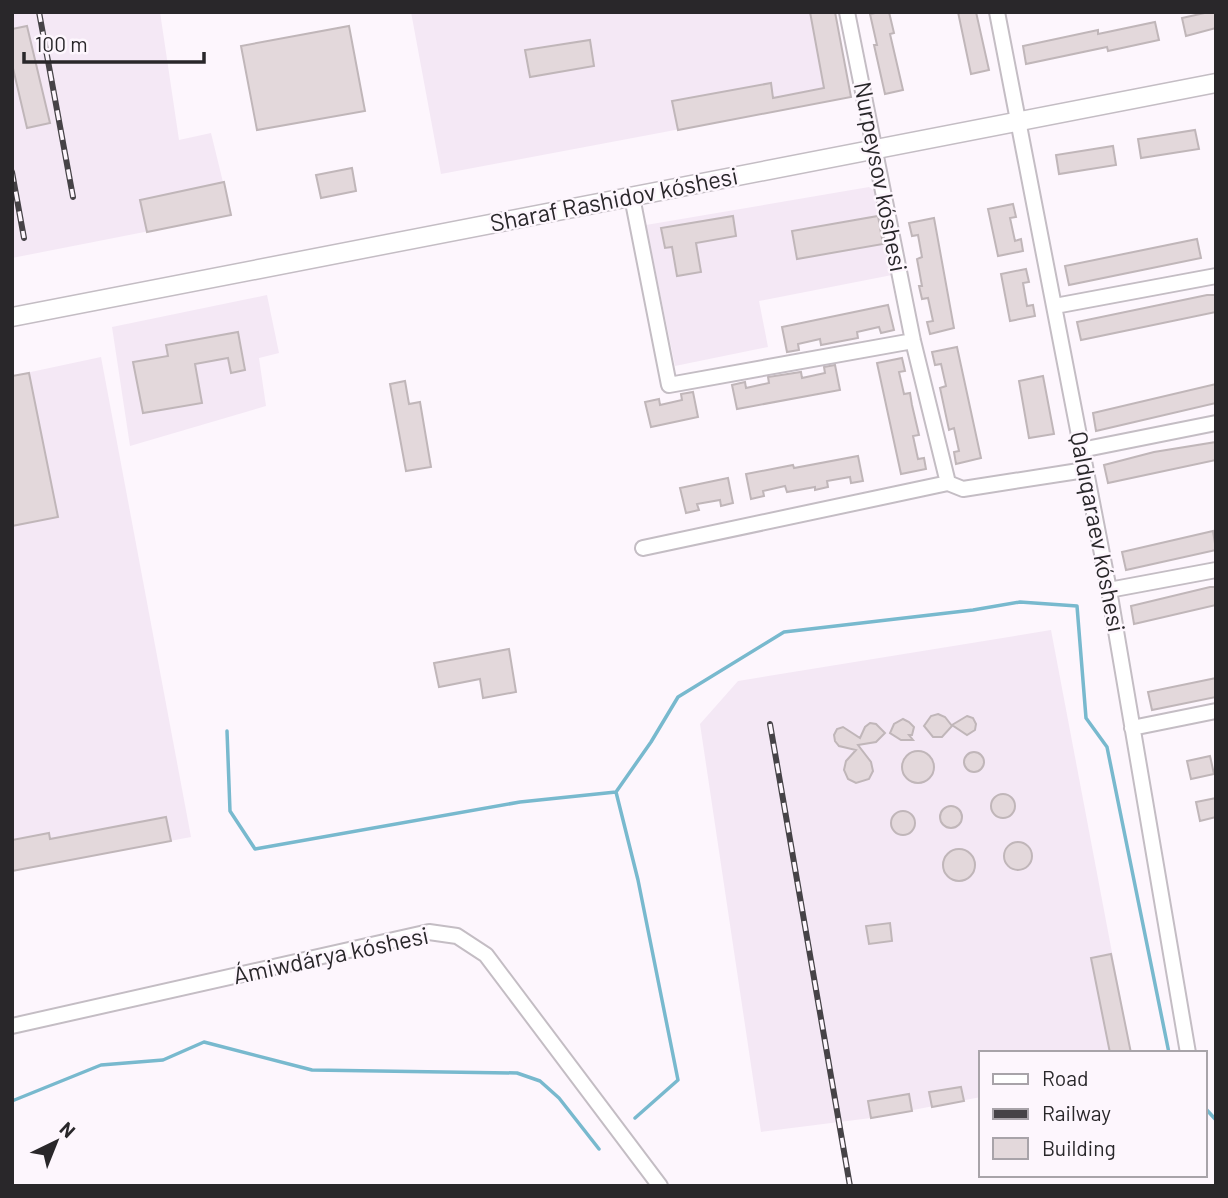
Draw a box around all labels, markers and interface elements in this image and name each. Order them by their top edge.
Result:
scale bar [24,21,205,65]
text: 100 m [35,31,88,56]
street label: Nurpeysov kóshesi [849,79,914,274]
street label: Sharaf Rashidov kóshesi [487,160,740,237]
street label: Qaldıqaraev kóshesi [1065,429,1132,634]
street label: Ámiwdárya kóshesi [230,920,431,989]
legend [979,1051,1207,1177]
text: Road [1042,1065,1088,1090]
text: Railway [1042,1100,1111,1125]
north arrow [21,1107,91,1177]
text: N [55,1116,80,1142]
text: Building [1042,1135,1116,1160]

